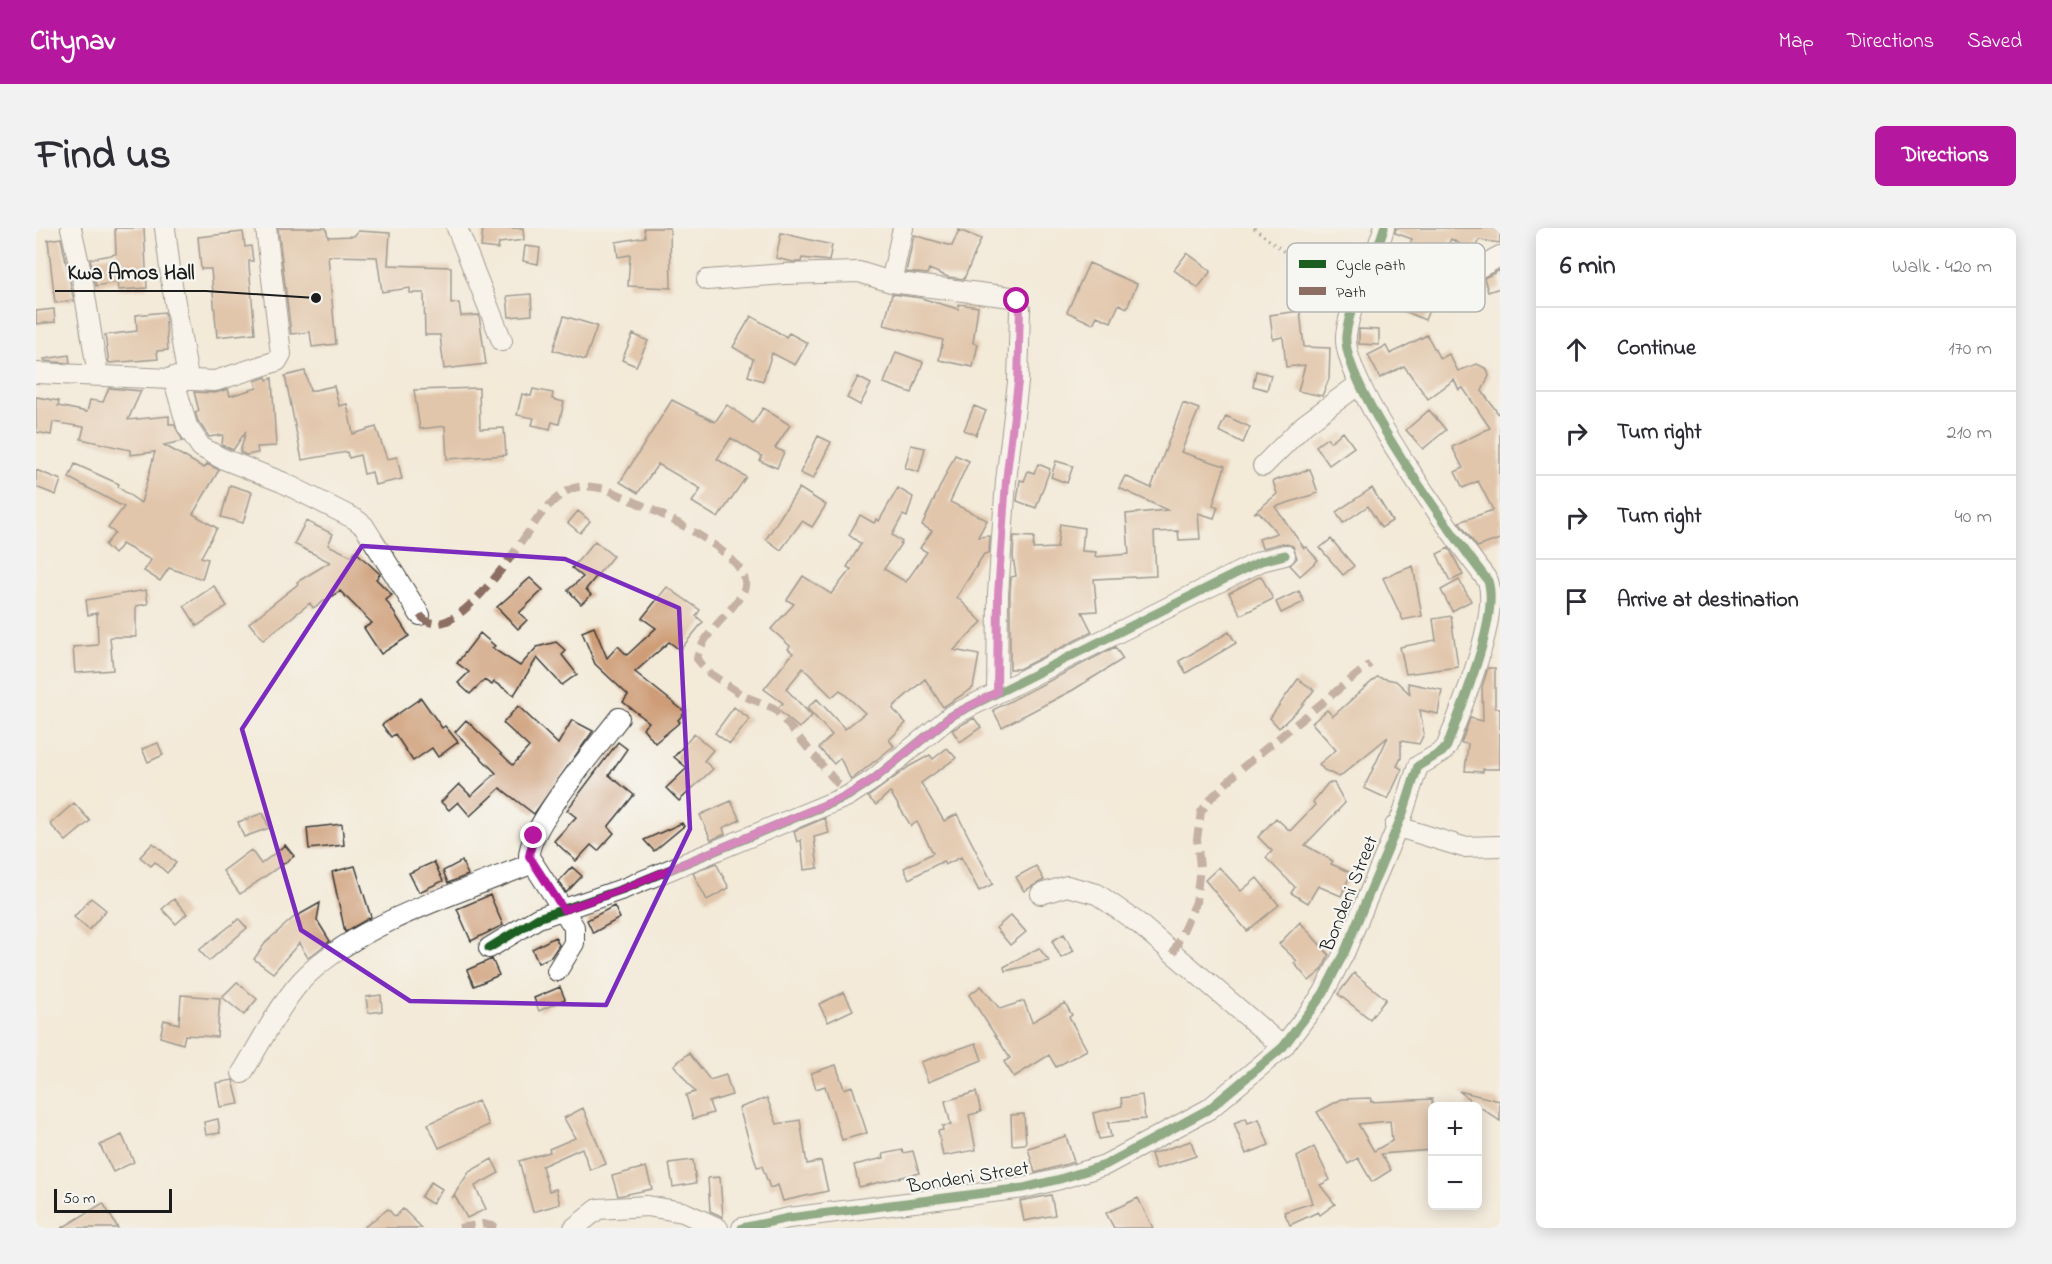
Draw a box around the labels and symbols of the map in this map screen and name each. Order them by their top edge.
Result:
legend [1287,243,1485,312]
callout: Kwa Amos Hall [55,252,206,291]
text: Cycle path [1336,254,1405,278]
text: Kwa Amos Hall [67,259,195,289]
text: Path [1336,281,1366,305]
route start [1003,287,1029,313]
route end [520,822,546,848]
street label: Bondeni Street [1314,831,1387,957]
street label: Bondeni Street [905,1155,1032,1203]
scale bar [54,1186,172,1214]

